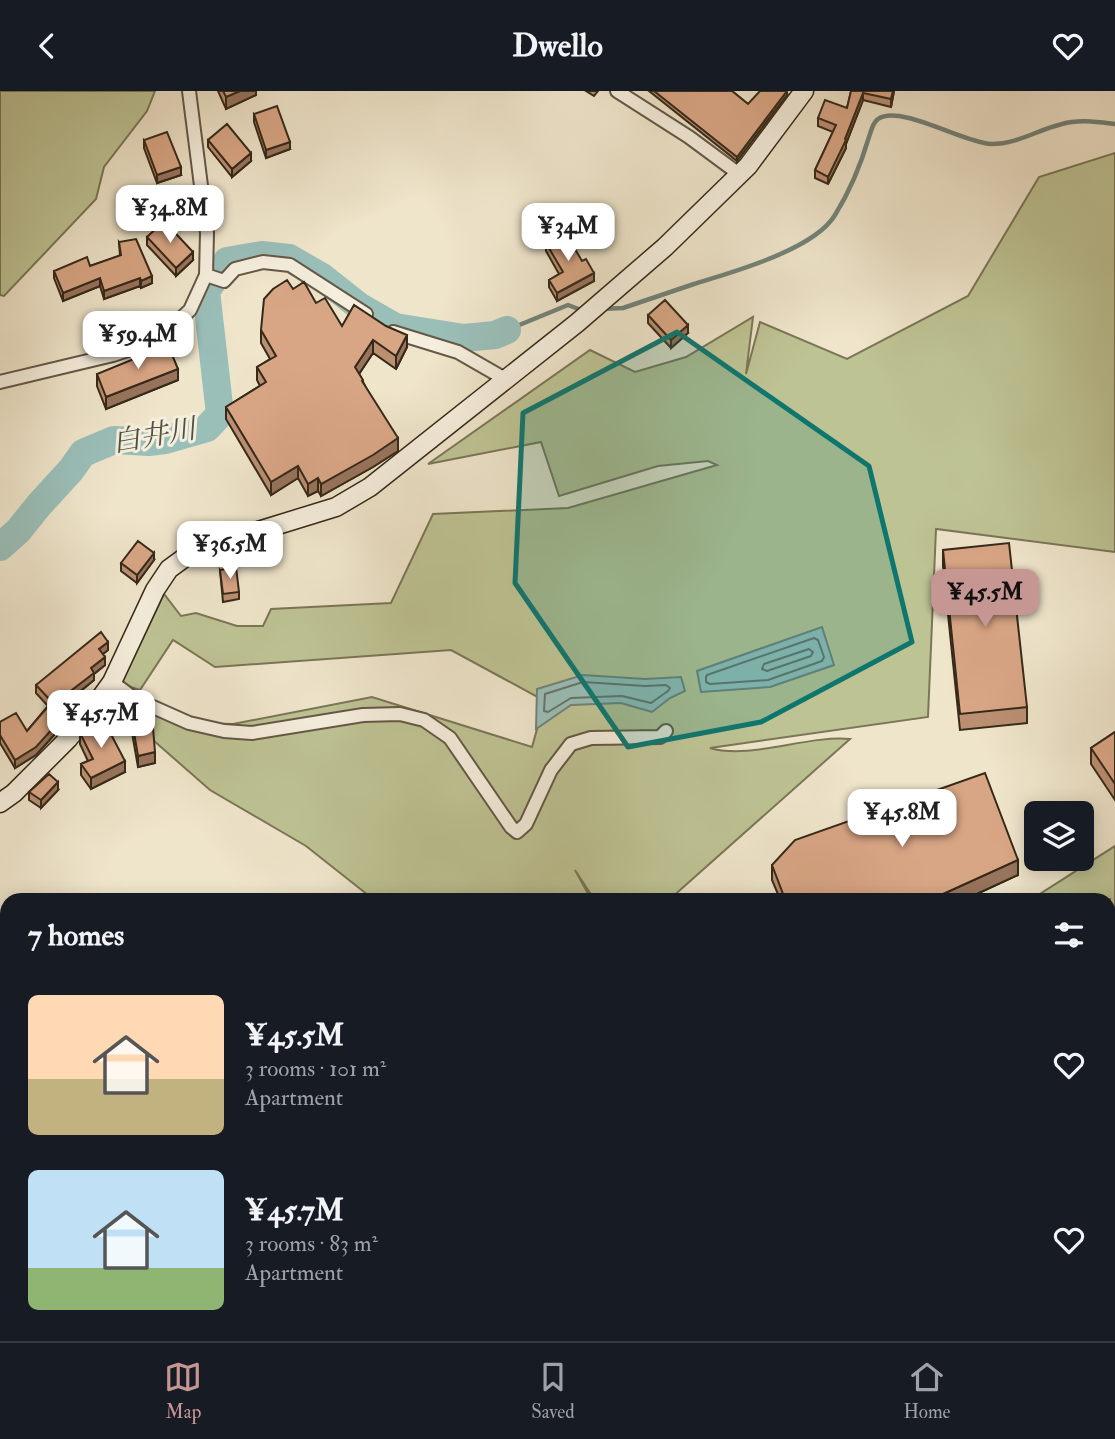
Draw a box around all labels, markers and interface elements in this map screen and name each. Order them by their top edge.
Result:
text: Dwello [512,26,603,66]
icon: back [28,27,66,65]
icon: heart [1049,27,1087,65]
pin: ¥34.8M [113,185,227,245]
text: ¥34.8M [132,193,208,222]
pin: ¥34M [527,204,609,263]
text: ¥34M [538,211,598,240]
pin: ¥59.4M [81,311,195,371]
text: ¥59.4M [99,319,177,348]
water label: 白井川 [110,411,201,461]
pin: ¥36.5M [173,521,287,581]
text: ¥36.5M [193,529,267,558]
pin: ¥45.5M [928,569,1042,629]
text: ¥45.5M [947,577,1023,606]
pin: ¥45.7M [44,691,158,750]
text: ¥45.7M [63,698,139,727]
pin: ¥45.8M [845,789,959,849]
text: ¥45.8M [864,797,940,826]
map controls [1024,801,1094,871]
button: layers [1024,801,1094,871]
icon: filters [1050,916,1088,954]
text: 7 homes [28,917,124,954]
text: ¥45.5M [245,1017,344,1054]
icon: home [84,1023,168,1107]
icon: heart [1050,1046,1088,1084]
text: 3 rooms · 101 m² [245,1054,386,1083]
text: Apartment [245,1083,343,1112]
text: ¥45.7M [245,1192,344,1229]
icon: home [84,1198,168,1282]
icon: heart [1050,1221,1088,1259]
text: 3 rooms · 83 m² [245,1229,378,1258]
text: Apartment [245,1258,343,1287]
tab: Map [164,1358,202,1424]
tab: Saved [531,1358,575,1424]
tab: Home [903,1358,951,1424]

